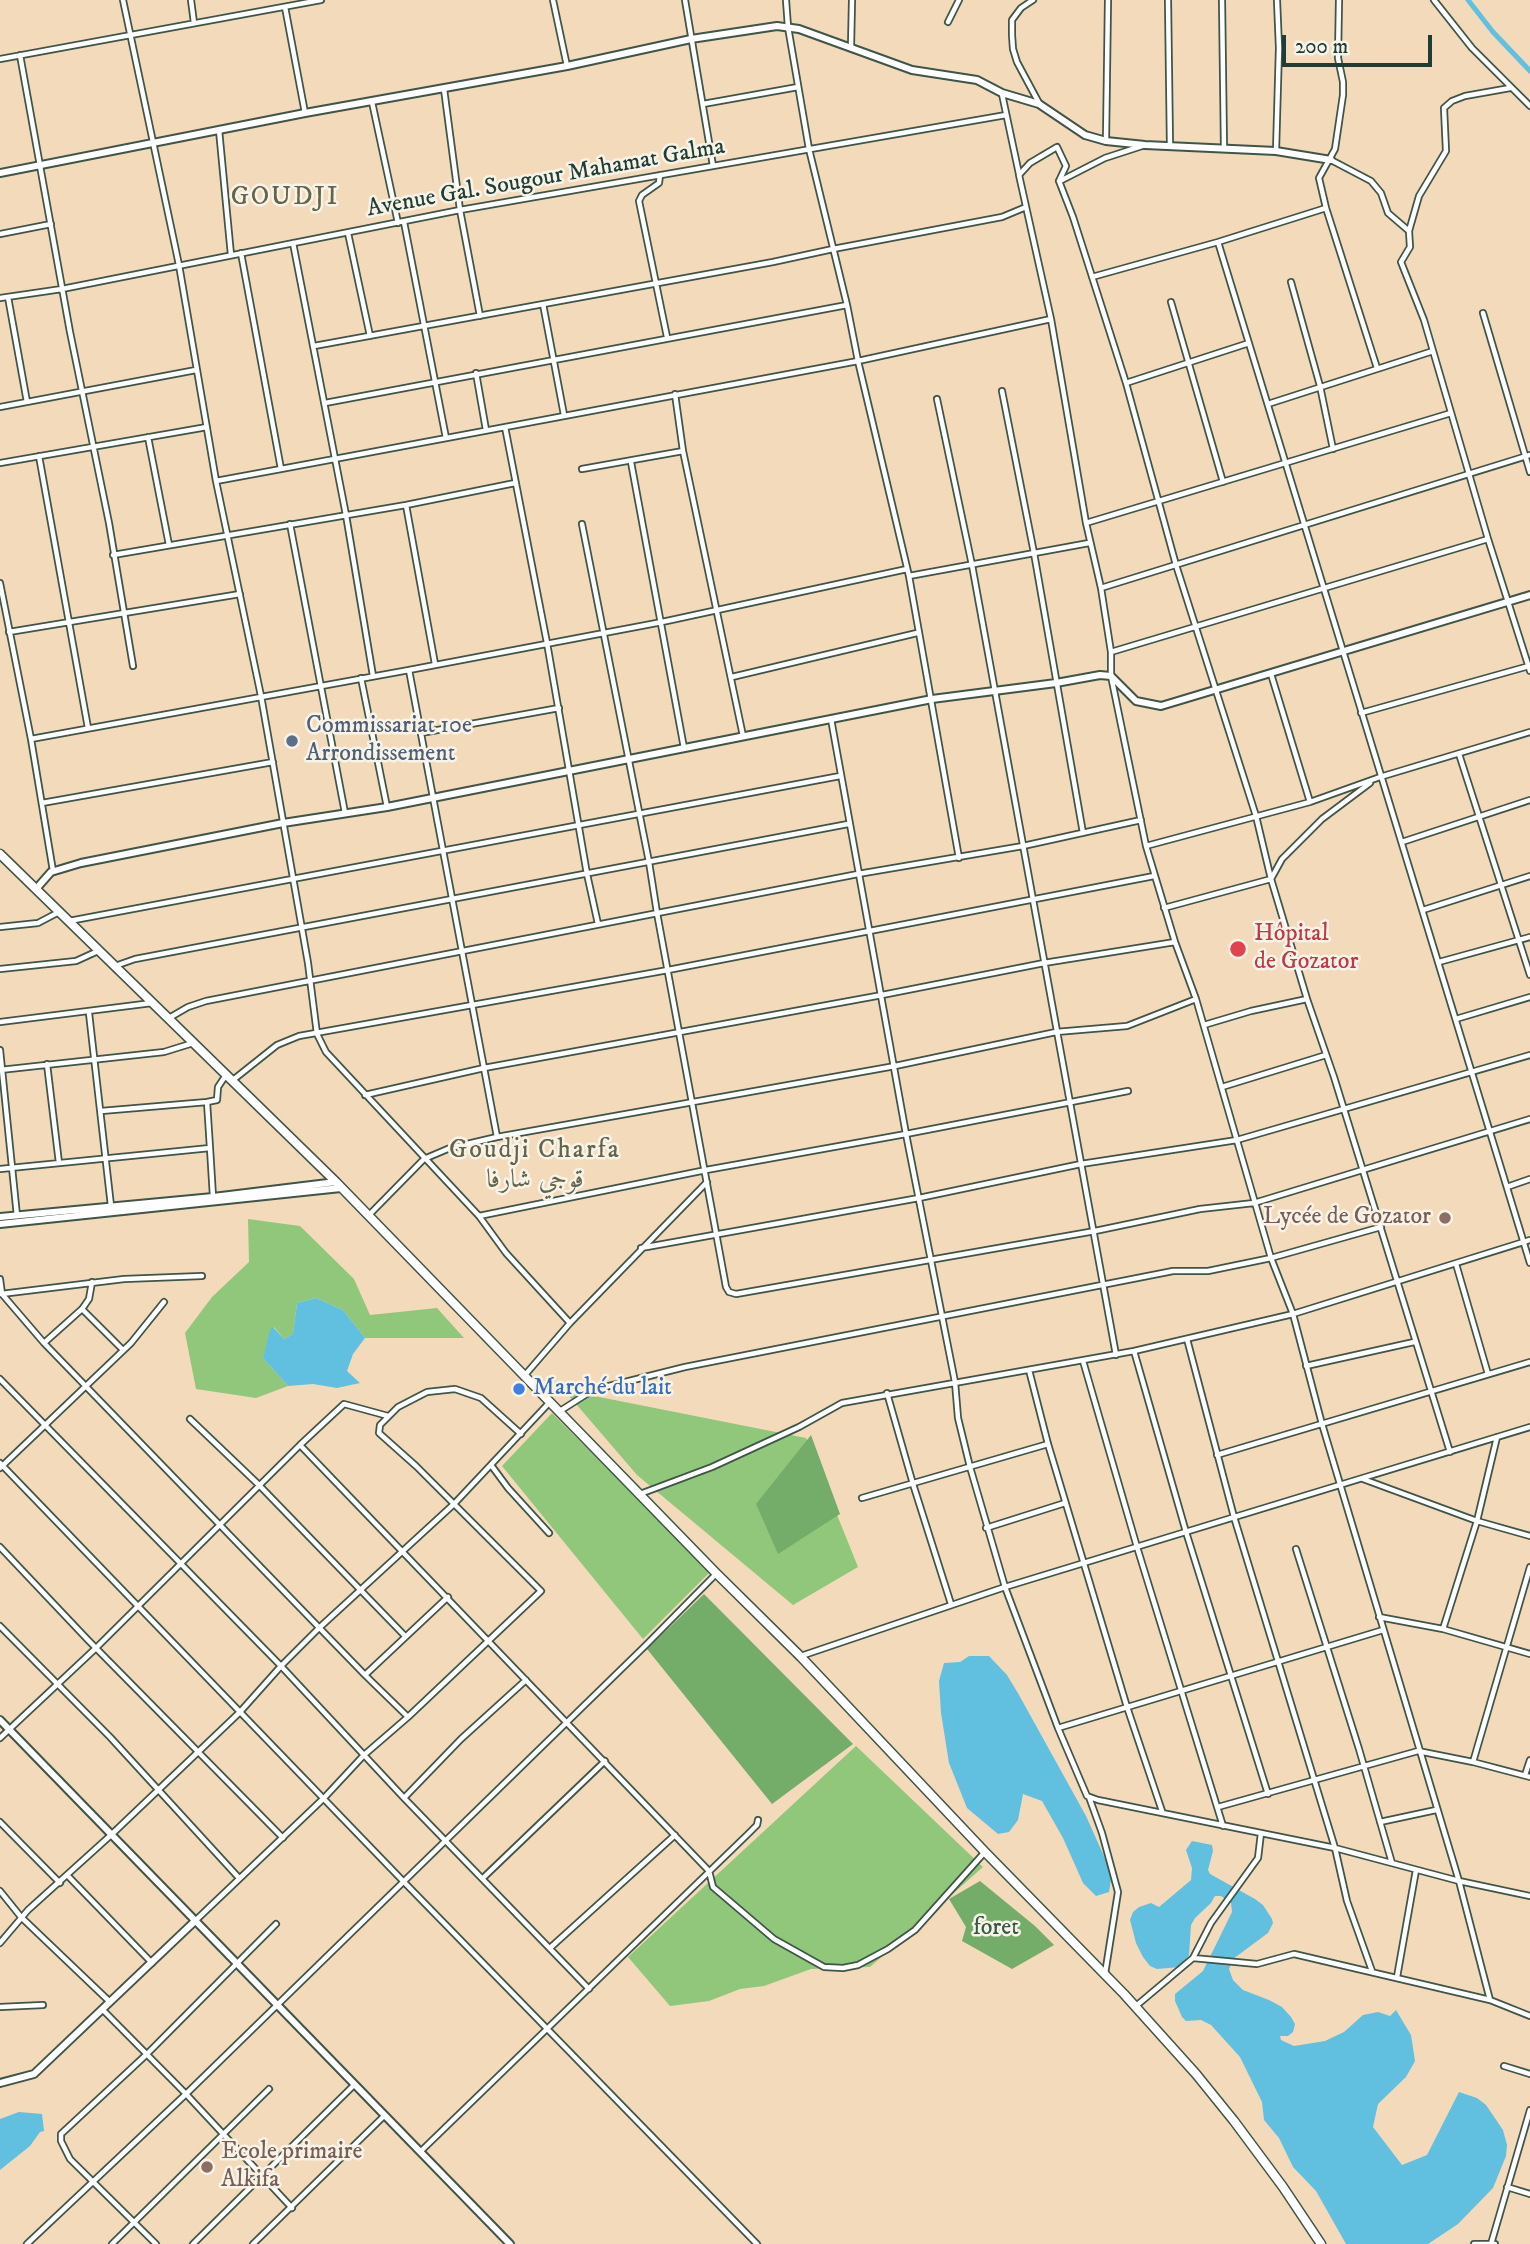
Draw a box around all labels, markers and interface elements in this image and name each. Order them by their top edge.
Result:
scale bar [1285,21,1436,65]
text: 200 m [1295,34,1348,60]
street label: Avenue Gal. Sougour Mahamat Galma [365,133,727,225]
district label: GOUDJI [231,183,339,215]
place label: Commissariat 10e Arrondissement [306,713,472,769]
marker: Commissariat 10e Arrondissement [284,733,300,749]
place label: Hôpital de Gozator [1254,921,1358,977]
marker: Hôpital de Gozator [1228,939,1248,959]
district label: Goudji Charfa قوجي شارفا [451,1136,619,1198]
place label: Lycée de Gozator [1263,1204,1431,1232]
marker: Lycée de Gozator [1437,1210,1453,1226]
place label: Marché du lait [533,1375,672,1403]
marker: Marché du lait [511,1381,527,1397]
park label: foret [973,1915,1019,1943]
place label: Ecole primaire Alkifa [221,2139,362,2195]
marker: Ecole primaire Alkifa [199,2159,215,2175]

